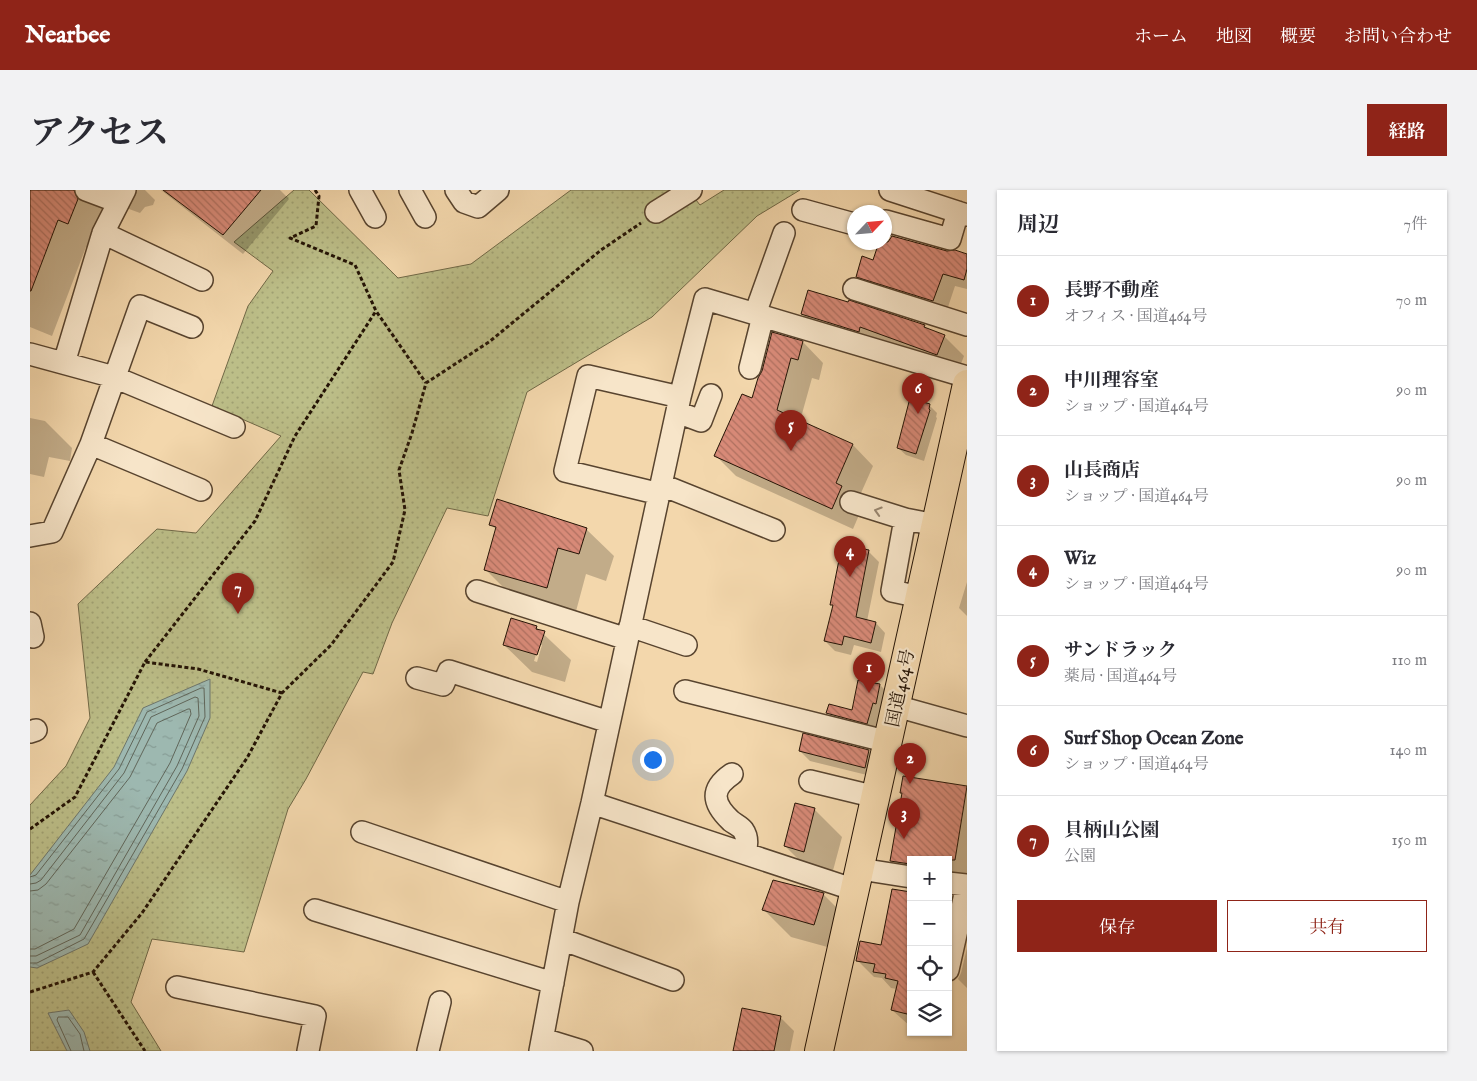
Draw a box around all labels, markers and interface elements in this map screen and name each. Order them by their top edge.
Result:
text: Nearbee [25,20,110,51]
text: ホーム [1134,26,1188,49]
text: 地図 [1216,26,1252,49]
text: 概要 [1280,26,1316,49]
text: お問い合わせ [1344,26,1452,49]
button: 経路 [1367,104,1447,156]
text: アクセス [30,112,169,157]
north arrow [847,205,892,250]
text: 周辺 [1017,212,1059,239]
text: 7件 [1404,215,1427,235]
text: 長野不動産 [1064,279,1159,303]
text: 1 [1030,291,1036,311]
text: 70 m [1396,291,1427,311]
text: オフィス · 国道464号 [1064,307,1207,327]
text: 中川理容室 [1064,369,1159,393]
pin: 6 [902,373,934,414]
text: 2 [1029,381,1037,401]
text: 90 m [1396,381,1427,401]
text: ショップ · 国道464号 [1064,397,1209,417]
pin: 5 [775,410,807,451]
text: 山長商店 [1064,459,1140,483]
text: 3 [1030,471,1036,491]
text: 90 m [1396,471,1427,491]
text: ショップ · 国道464号 [1064,487,1209,507]
one-way arrow [874,507,883,517]
pin: 4 [834,536,866,577]
text: Wiz [1064,547,1096,571]
text: 4 [1029,561,1037,581]
text: 90 m [1396,561,1427,581]
pin: 7 [222,573,254,614]
text: ショップ · 国道464号 [1064,575,1209,595]
text: サンドラック [1064,639,1177,663]
street label: 国道464号 [882,647,921,729]
text: 5 [1030,651,1036,671]
text: 110 m [1391,651,1427,671]
pin: 1 [853,652,885,693]
text: 薬局 · 国道464号 [1064,667,1177,687]
text: Surf Shop Ocean Zone [1064,727,1244,751]
text: 6 [1030,741,1036,761]
text: 140 m [1389,741,1427,761]
pin: 2 [894,743,926,784]
your location [640,747,666,773]
text: ショップ · 国道464号 [1064,755,1209,775]
pin: 3 [888,798,920,839]
text: 貝柄山公園 [1064,819,1159,843]
text: 7 [1029,831,1037,851]
text: 150 m [1392,831,1427,851]
text: 公園 [1064,847,1096,867]
map controls [907,856,952,1036]
button: + [907,856,952,901]
button: 保存 [1017,900,1217,952]
button: 共有 [1227,900,1427,952]
button: − [907,901,952,946]
button: locate [907,946,952,991]
button: layers [907,991,952,1036]

